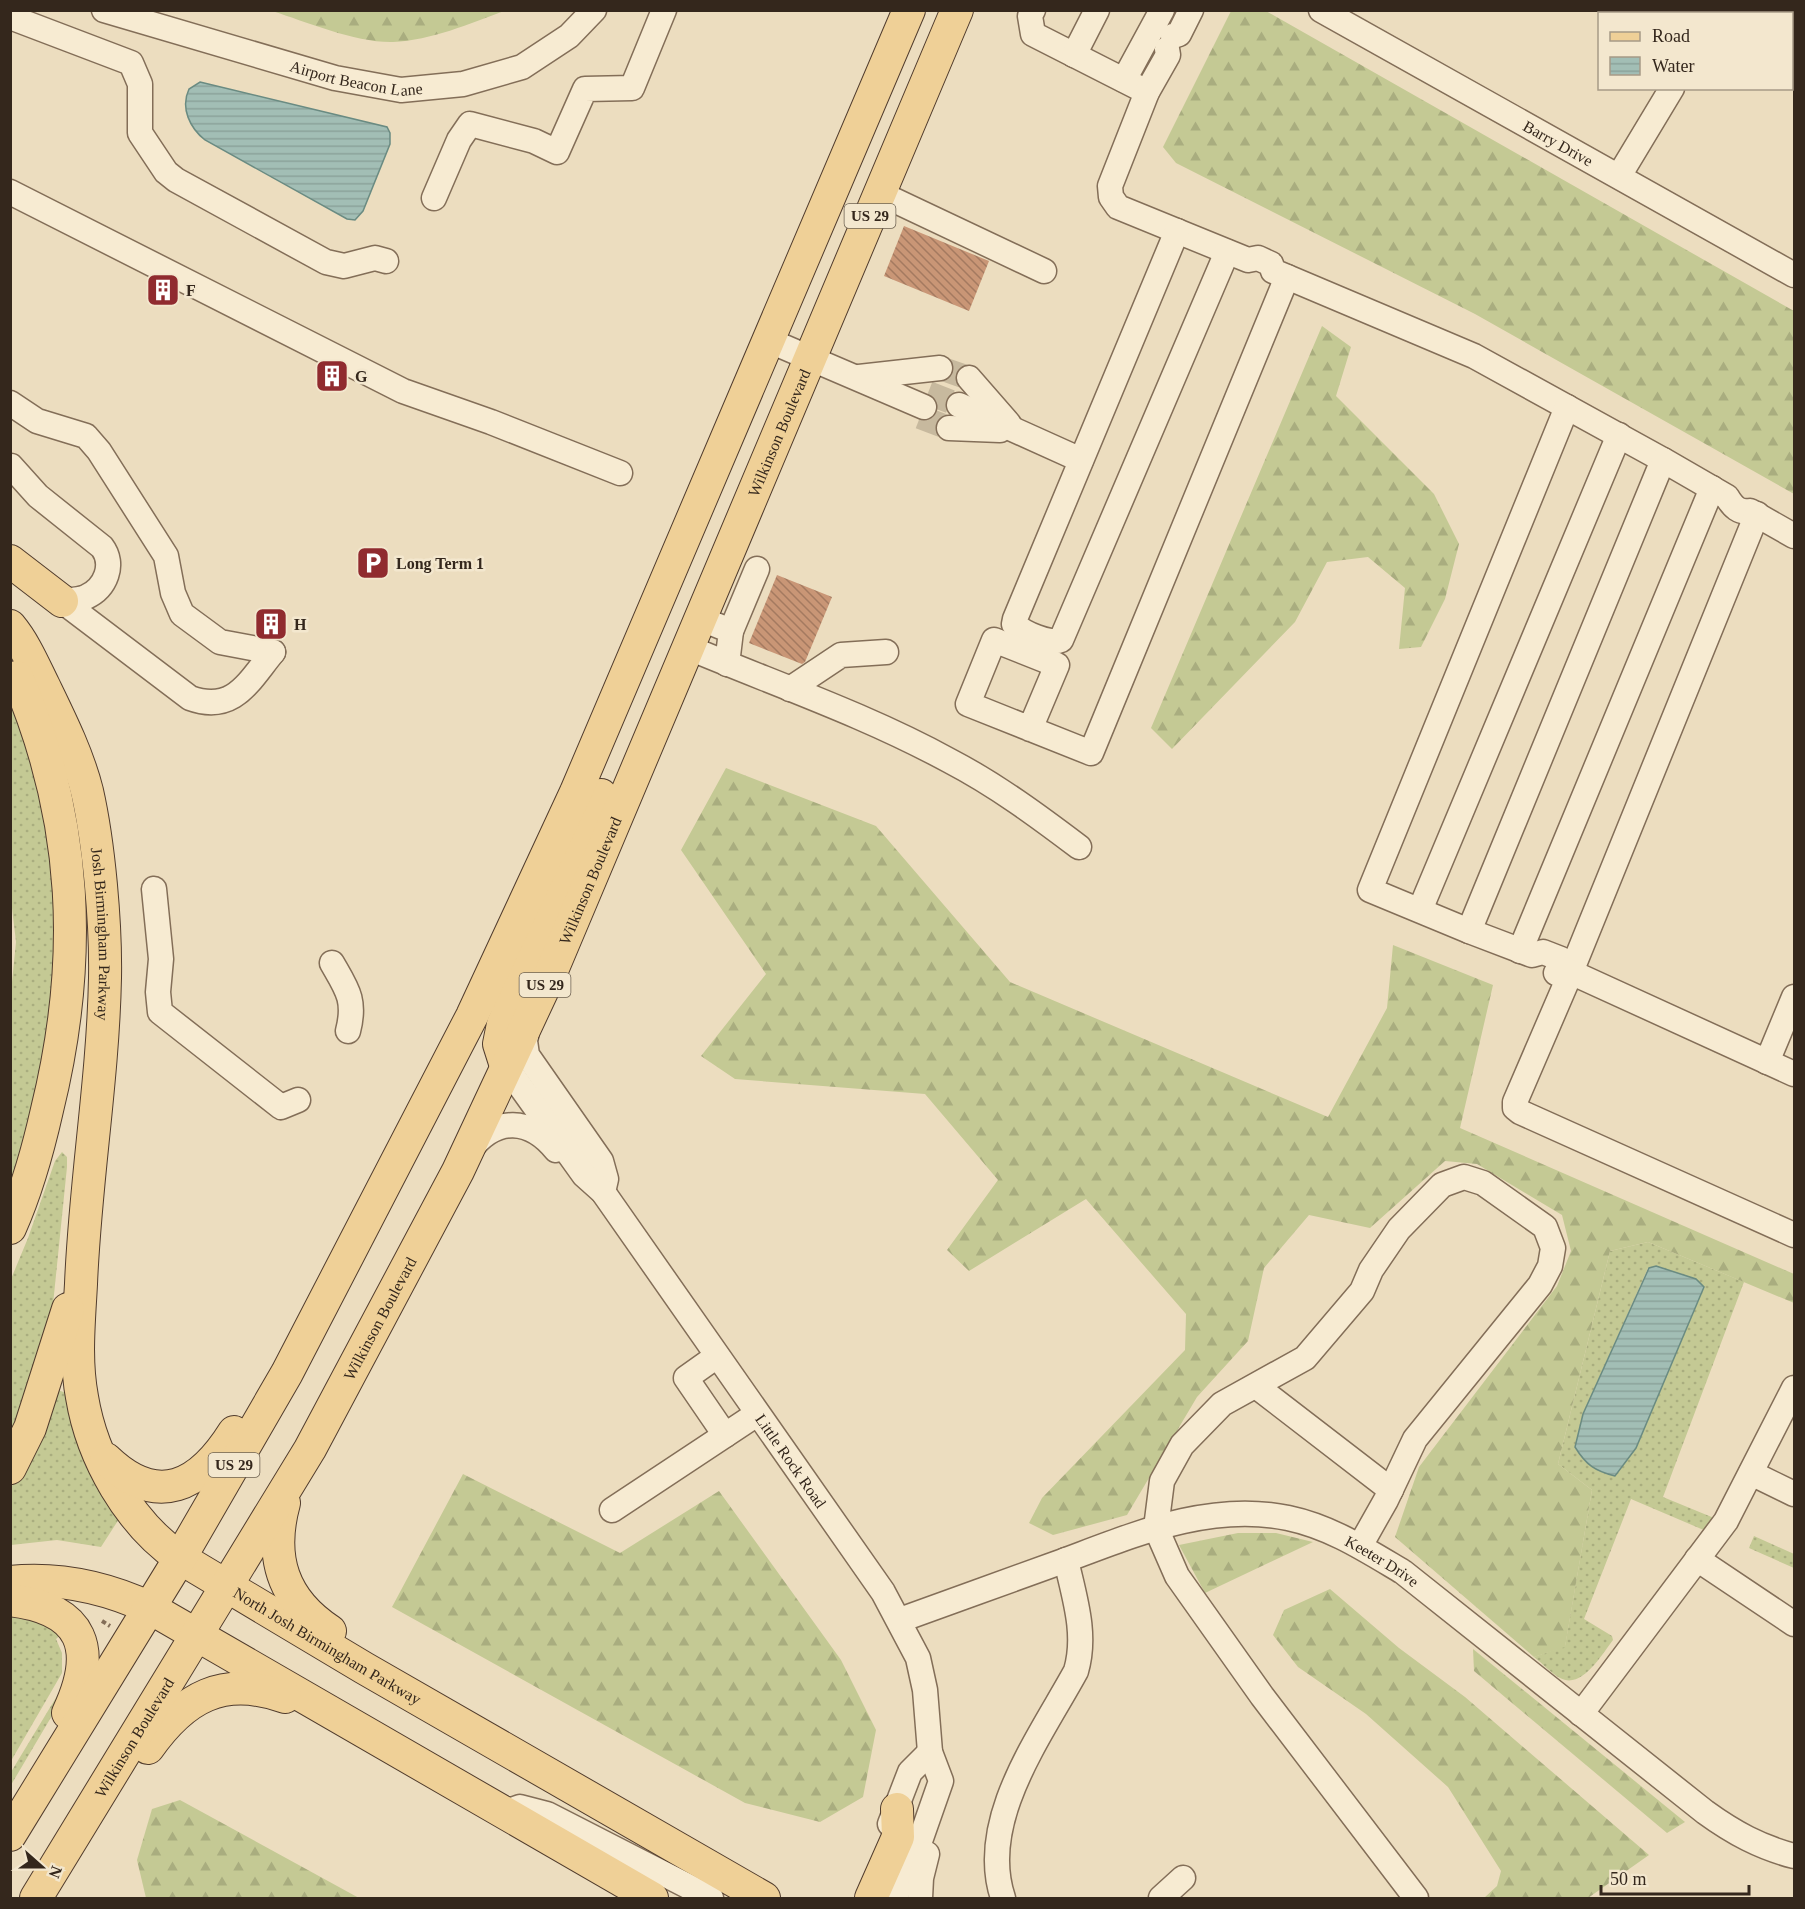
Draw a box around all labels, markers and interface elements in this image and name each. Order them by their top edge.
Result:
legend [1598,12,1793,90]
text: Road [1652,26,1690,46]
text: Water [1652,56,1695,76]
street label: Airport Beacon Lane [288,57,423,99]
street label: Barry Drive [1521,117,1596,169]
road number: US 29 [844,204,896,228]
building icon: F [145,272,181,308]
place label: F [186,282,196,299]
building icon: G [314,358,350,394]
street label: Wilkinson Boulevard [744,366,813,499]
place label: G [355,368,368,385]
parking icon: Long Term 1 [355,545,391,581]
place label: Long Term 1 [396,555,484,573]
building icon: H [253,606,289,642]
place label: H [294,616,307,633]
street label: Wilkinson Boulevard [555,814,624,947]
street label: Josh Birmingham Parkway [88,846,114,1021]
road number: US 29 [520,973,570,997]
street label: Wilkinson Boulevard [340,1254,419,1383]
street label: Little Rock Road [753,1411,830,1511]
road number: US 29 [208,1453,260,1477]
street label: Keeter Drive [1343,1532,1422,1590]
street label: North Josh Birmingham Parkway [231,1584,424,1708]
street label: Wilkinson Boulevard [91,1675,177,1800]
north arrow [12,1837,72,1897]
scale bar [1601,1858,1750,1896]
text: N [45,1864,66,1881]
text: 50 m [1610,1869,1647,1889]

